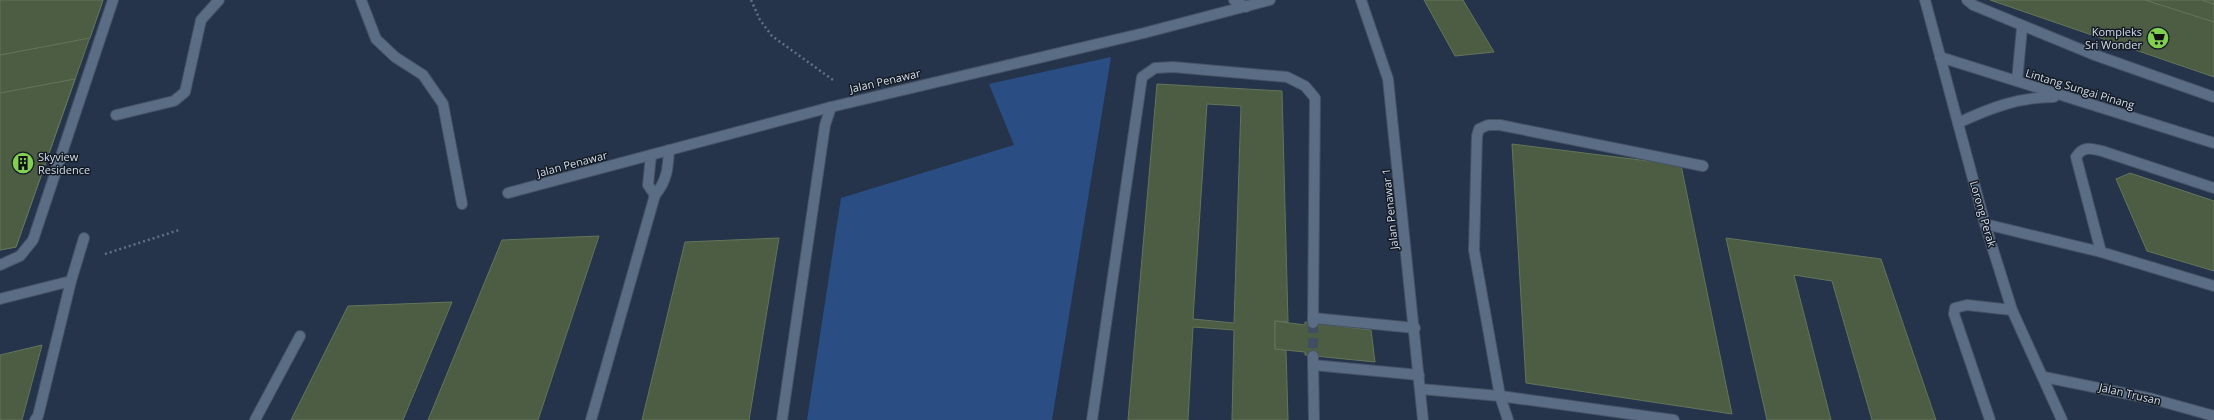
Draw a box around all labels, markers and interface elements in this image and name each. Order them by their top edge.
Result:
place label: Kompleks Sri Wonder [2085,24,2142,52]
supermarket icon: Kompleks Sri Wonder [2145,25,2171,51]
street label: Jalan Penawar [847,65,922,96]
street label: Lintang Sungai Pinang [2024,65,2136,112]
street label: Jalan Penawar [534,147,609,180]
place label: Skyview Residence [38,149,90,177]
building icon: Skyview Residence [10,150,36,176]
street label: Jalan Penawar 1 [1378,168,1401,251]
street label: Lorong Perak [1967,179,2000,249]
street label: Jalan Trusan [2097,379,2162,408]

